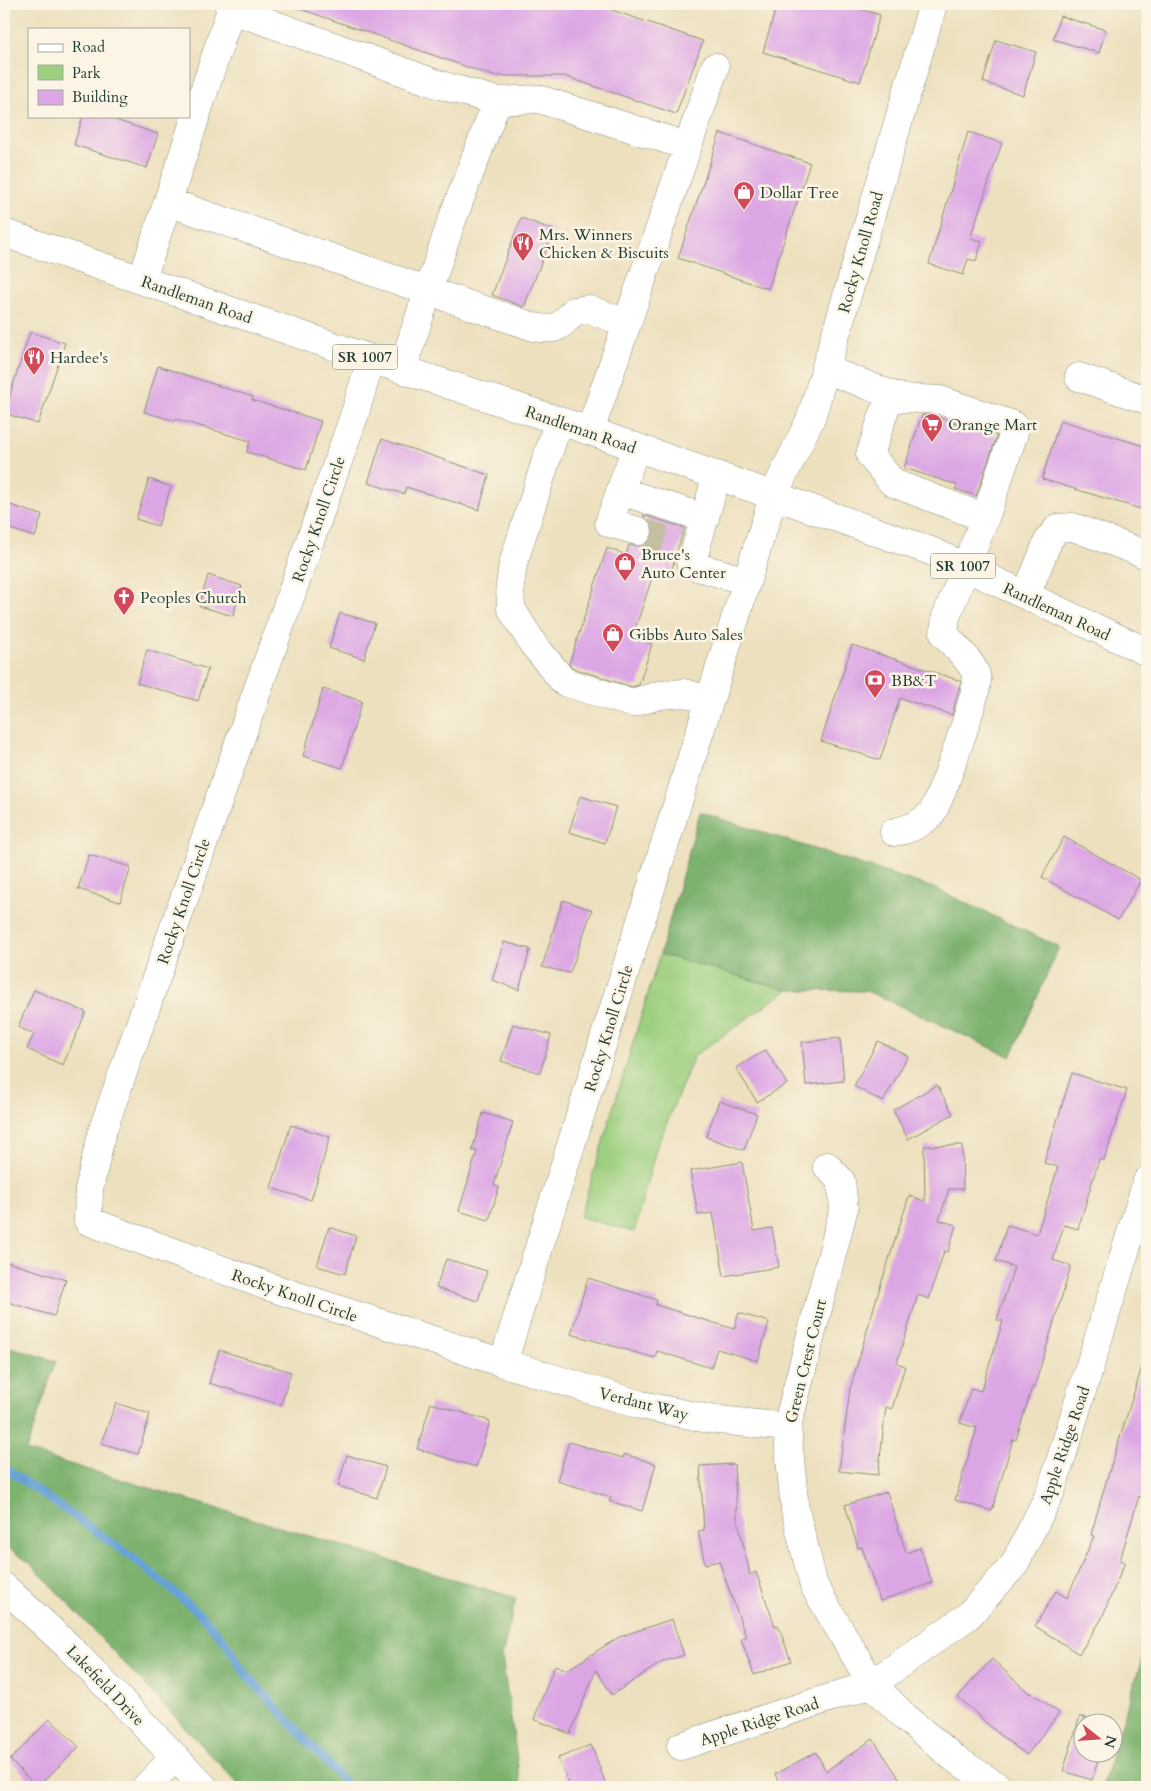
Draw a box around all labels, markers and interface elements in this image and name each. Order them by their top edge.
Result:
legend [28,28,190,118]
text: Road [72,37,105,57]
text: Park [72,63,101,83]
text: Building [72,87,128,107]
shop icon: Dollar Tree [732,180,756,211]
place label: Dollar Tree [760,182,839,204]
street label: Rocky Knoll Road [833,188,889,316]
place label: Mrs. Winners Chicken & Biscuits [539,224,669,264]
restaurant icon: Mrs. Winners Chicken & Biscuits [511,231,535,262]
street label: Randleman Road [138,271,256,329]
road number: SR 1007 [332,344,398,370]
restaurant icon: Hardee's [22,345,46,376]
place label: Hardee's [50,347,108,369]
street label: Randleman Road [522,401,640,459]
supermarket icon: Orange Mart [920,412,944,443]
place label: Orange Mart [948,414,1037,436]
street label: Rocky Knoll Circle [287,454,351,585]
place label: Bruce's Auto Center [641,544,726,584]
shop icon: Bruce's Auto Center [613,551,637,582]
road number: SR 1007 [930,554,996,578]
street label: Randleman Road [999,577,1114,647]
church icon: Peoples Church [112,585,136,616]
place label: Peoples Church [140,587,247,609]
shop icon: Gibbs Auto Sales [601,622,625,653]
place label: Gibbs Auto Sales [629,624,743,646]
bank icon: BB&T [863,668,887,699]
place label: BB&T [891,670,937,692]
street label: Rocky Knoll Circle [152,836,216,967]
street label: Rocky Knoll Circle [579,962,639,1094]
street label: Rocky Knoll Circle [229,1264,360,1328]
street label: Green Crest Court [780,1297,832,1426]
street label: Verdant Way [597,1382,691,1426]
street label: Apple Ridge Road [1034,1383,1096,1507]
street label: Lakefield Drive [61,1641,149,1731]
street label: Apple Ridge Road [697,1692,822,1752]
north arrow [1074,1714,1124,1764]
text: N [1099,1733,1121,1750]

